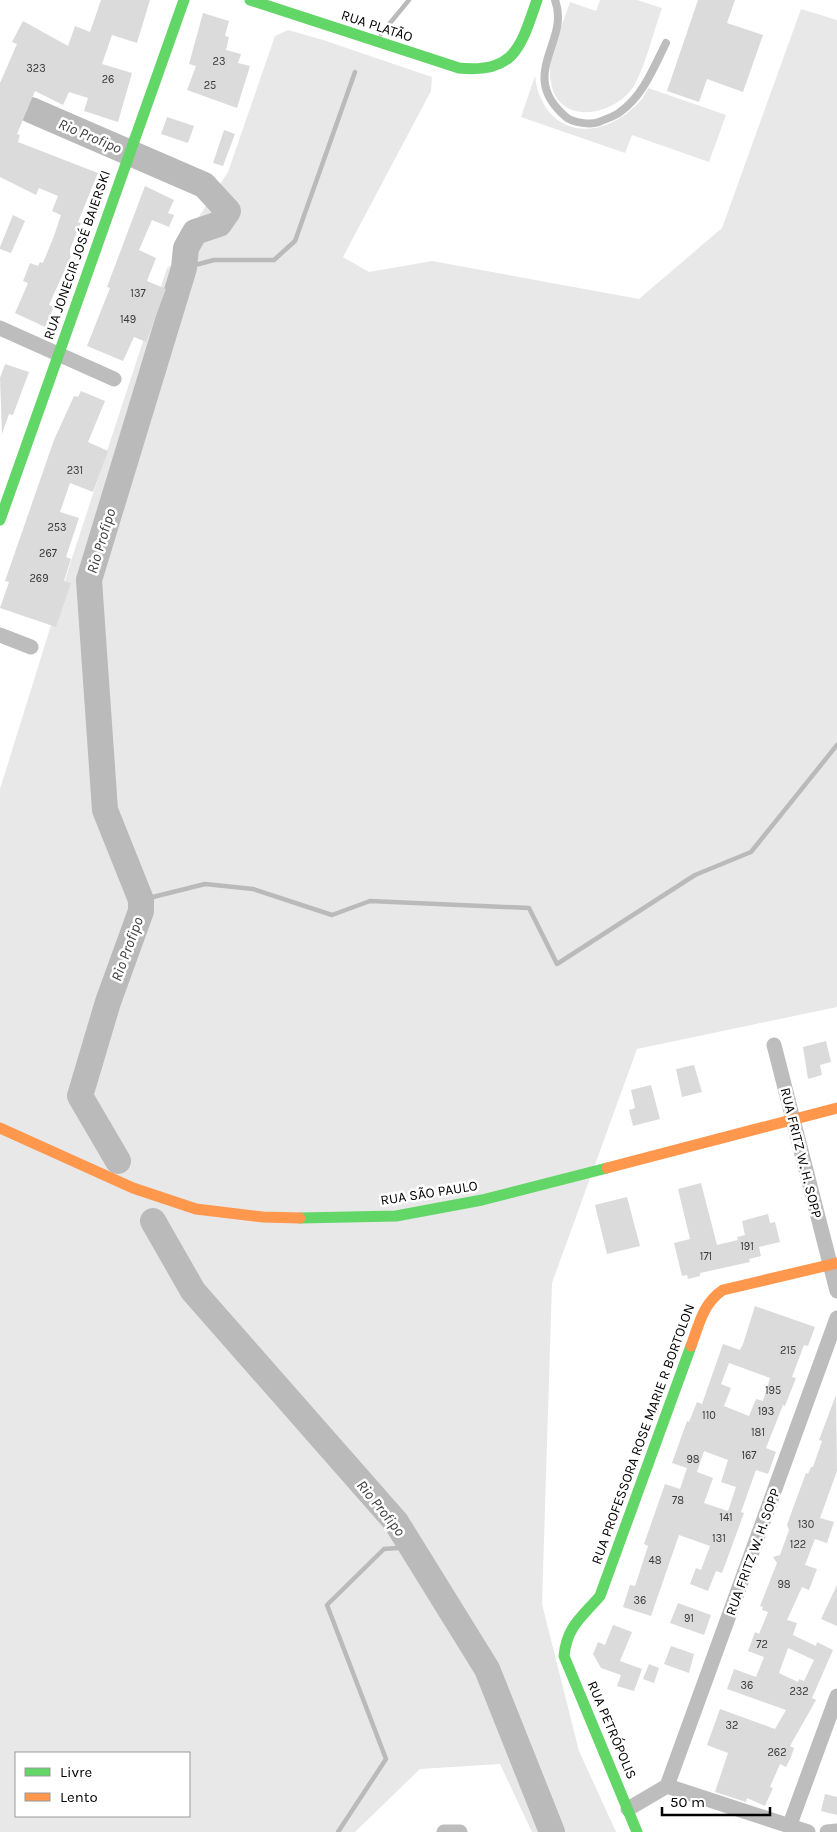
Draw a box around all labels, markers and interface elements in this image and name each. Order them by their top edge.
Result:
street label: RUA PLATÃO [339,6,415,46]
house number: 23 [213,55,225,68]
house number: 323 [26,62,46,75]
house number: 26 [102,73,114,86]
house number: 25 [204,79,216,92]
water label: Rio Profipo [56,115,125,158]
street label: RUA JONECIR JOSÉ BAIERSKI [39,168,114,342]
house number: 137 [130,287,146,300]
house number: 149 [120,313,136,326]
house number: 231 [67,464,83,477]
water label: Rio Profipo [83,506,120,576]
house number: 253 [47,521,67,534]
house number: 267 [39,547,57,560]
house number: 269 [29,572,49,585]
water label: Rio Profipo [107,914,147,984]
street label: RUA FRITZ W. H. SOPP [777,1086,826,1220]
street label: RUA SÃO PAULO [379,1177,479,1209]
house number: 191 [740,1240,754,1253]
house number: 171 [700,1250,712,1263]
street label: RUA PROFESSORA ROSE MARIE R BORTOLON [588,1301,698,1567]
house number: 215 [780,1344,796,1357]
house number: 195 [765,1384,781,1397]
house number: 193 [758,1405,774,1418]
house number: 110 [702,1409,716,1422]
house number: 181 [751,1426,765,1439]
house number: 167 [741,1449,757,1462]
house number: 98 [686,1453,700,1466]
water label: Rio Profipo [353,1476,409,1540]
street label: RUA FRITZ W. H. SOPP [722,1486,784,1618]
house number: 78 [672,1494,684,1507]
house number: 141 [719,1511,733,1524]
house number: 130 [798,1518,814,1531]
house number: 131 [712,1532,726,1545]
house number: 122 [790,1538,806,1551]
house number: 48 [649,1554,662,1567]
house number: 98 [777,1578,791,1591]
house number: 36 [634,1594,646,1607]
house number: 91 [684,1612,694,1625]
house number: 72 [756,1638,768,1651]
street label: RUA PETRÓPOLIS [584,1678,640,1782]
house number: 36 [741,1679,753,1692]
house number: 232 [789,1685,809,1698]
house number: 32 [726,1719,738,1732]
house number: 262 [767,1746,787,1759]
legend [15,1752,190,1817]
text: Livre [60,1763,92,1781]
scale bar [662,1784,770,1816]
text: Lento [60,1788,98,1806]
text: 50 m [670,1793,705,1811]

